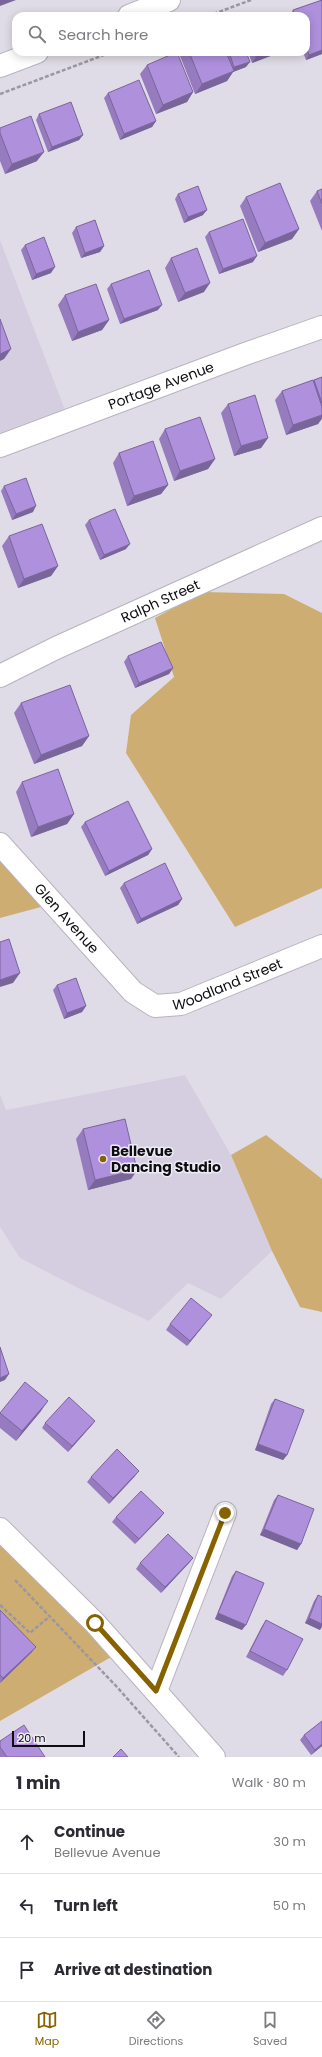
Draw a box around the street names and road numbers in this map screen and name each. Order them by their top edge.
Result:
street label: Portage Avenue [105,356,217,414]
street label: Ralph Street [118,574,203,627]
street label: Glen Avenue [30,879,104,958]
street label: Woodland Street [172,953,285,1015]

